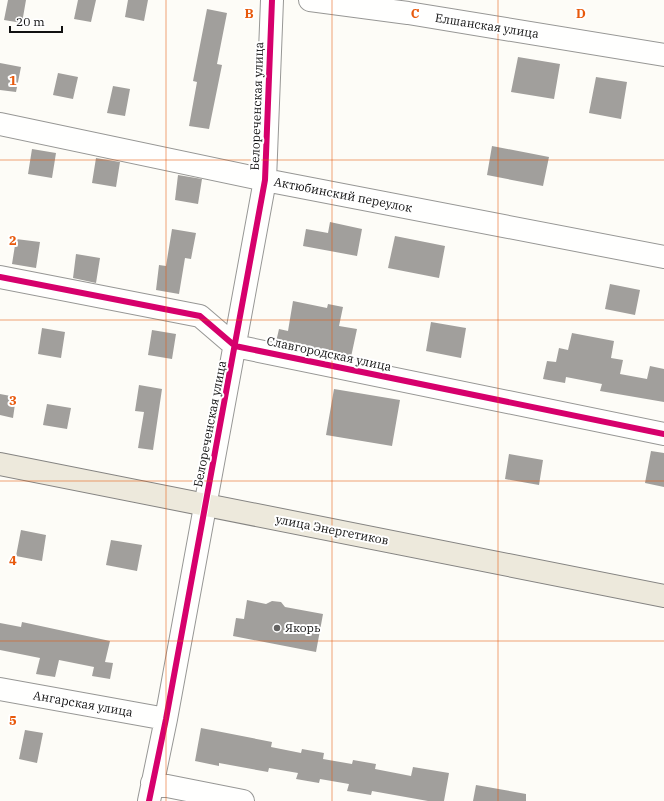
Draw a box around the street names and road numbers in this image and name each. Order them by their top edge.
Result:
street label: Елшанская улица [434,10,540,41]
street label: Белореченская улица [247,41,266,170]
street label: Актюбинский переулок [273,174,414,215]
street label: Славгородская улица [265,333,393,374]
street label: Белореченская улица [190,359,229,488]
street label: улица Энергетиков [274,511,390,548]
street label: Ангарская улица [32,687,135,720]

